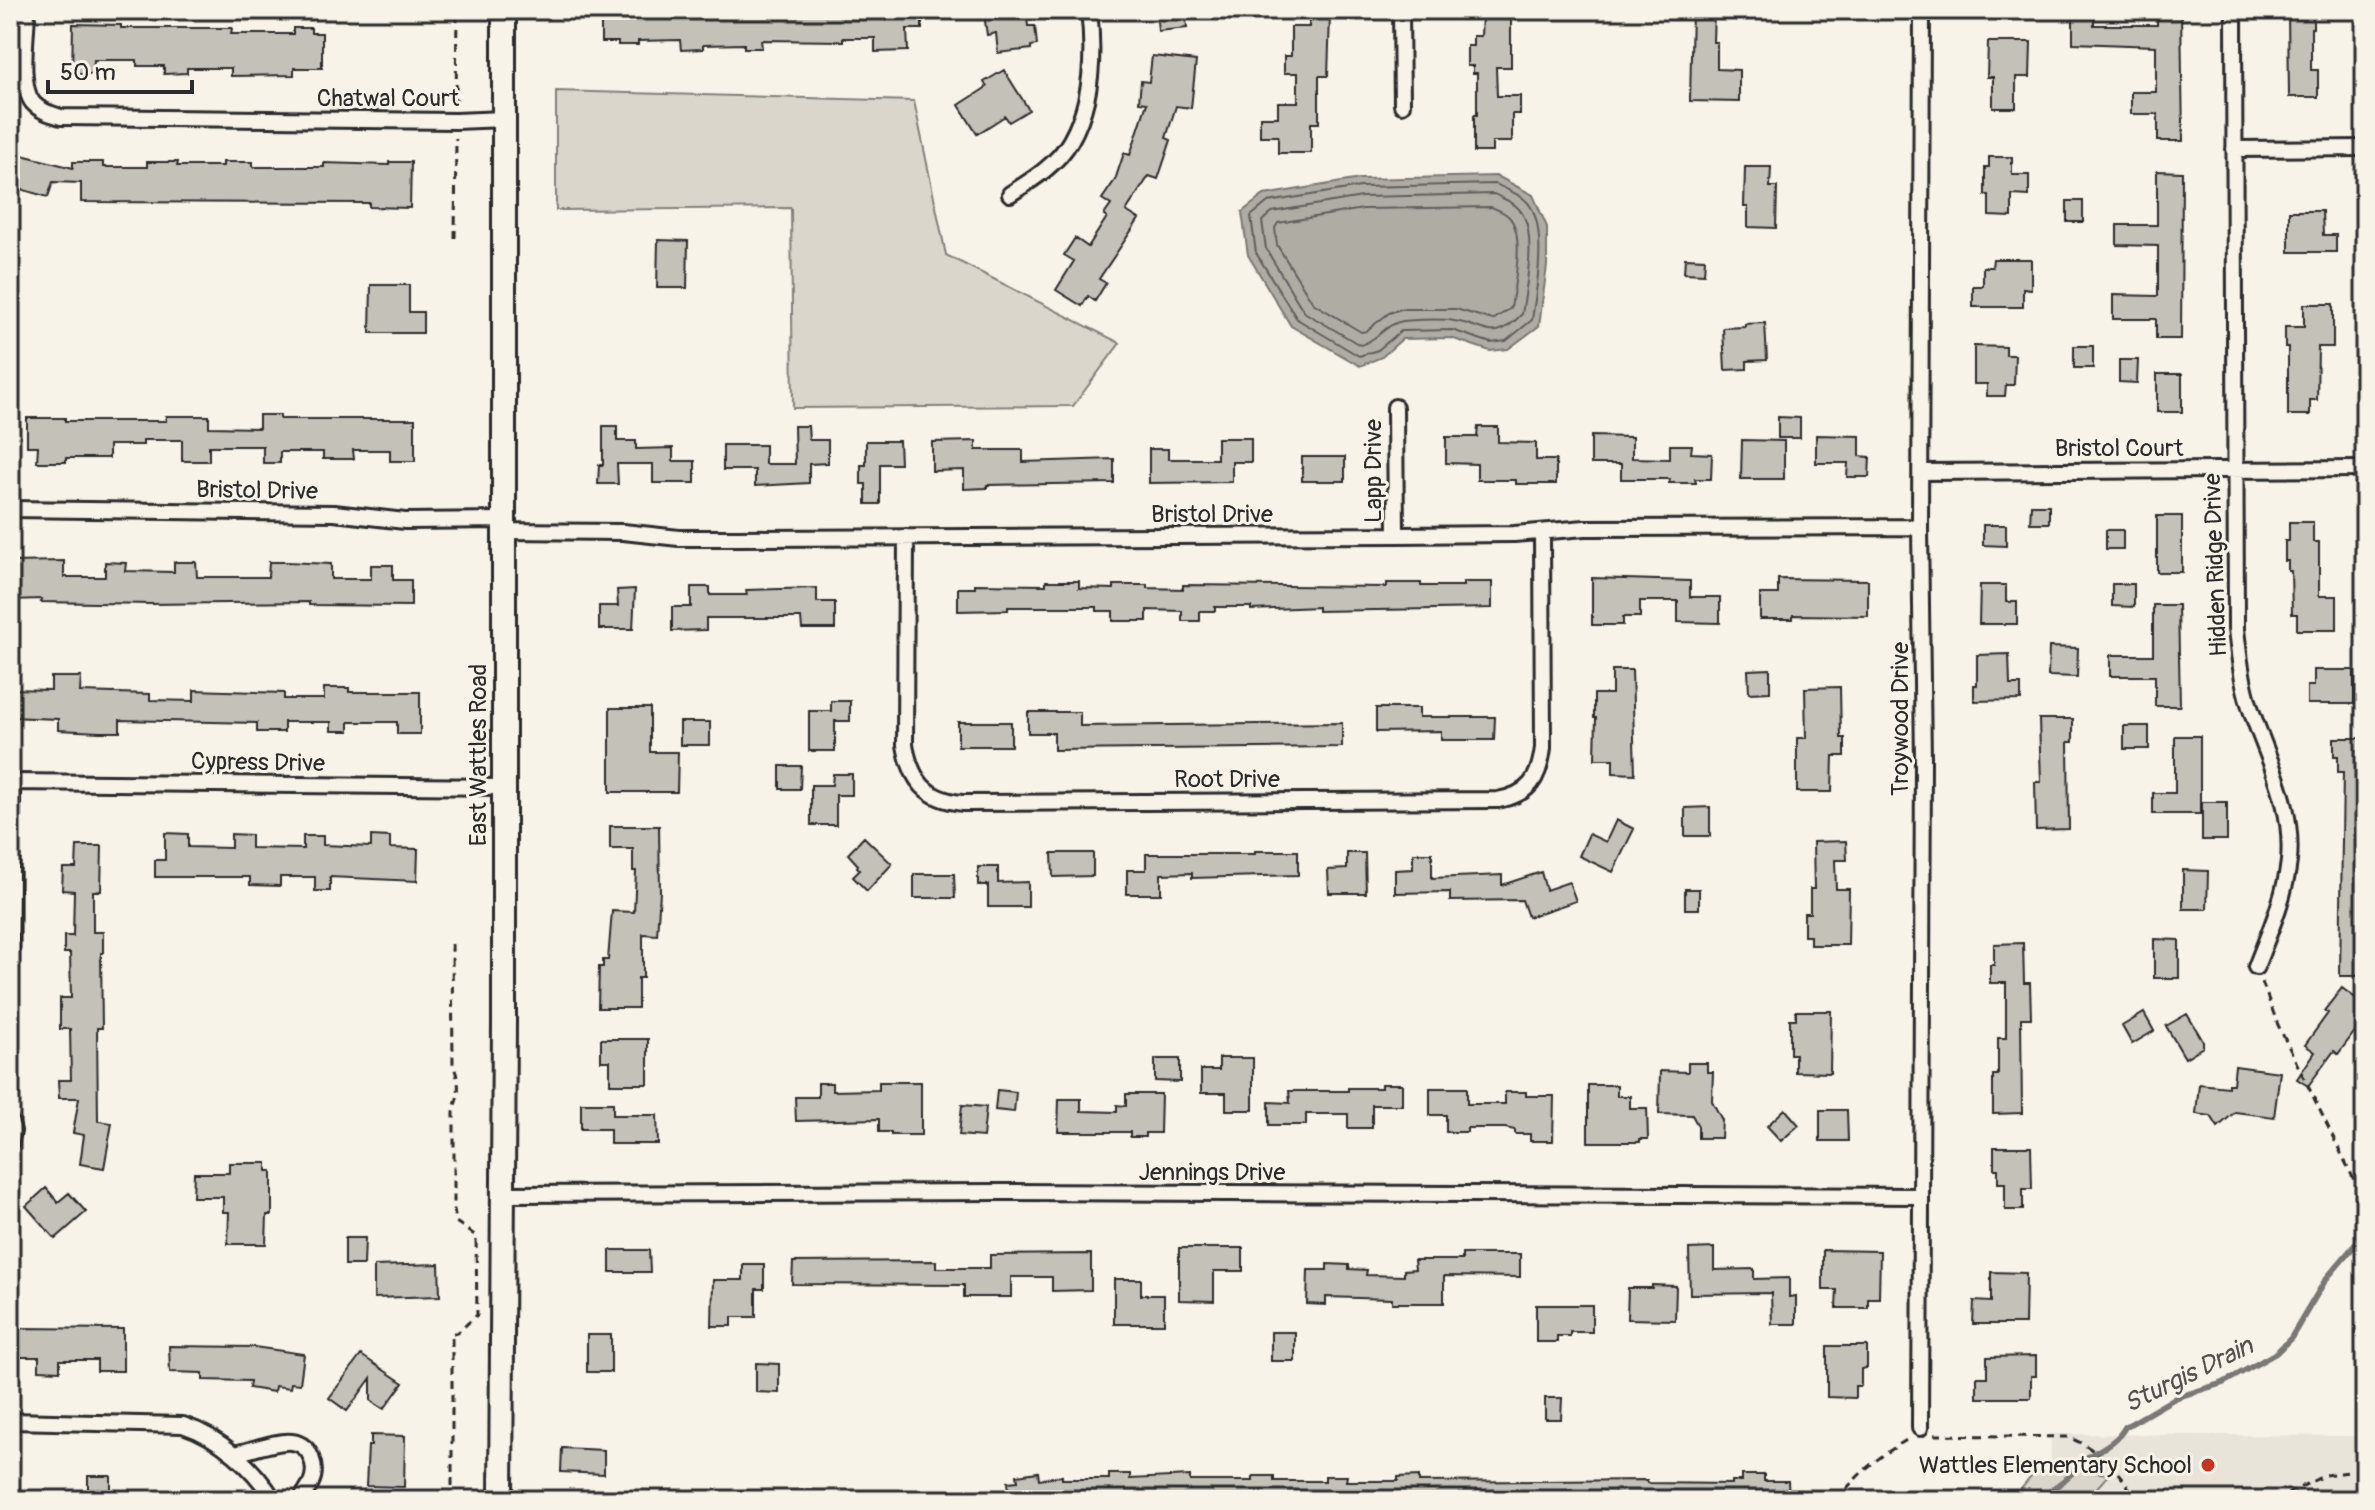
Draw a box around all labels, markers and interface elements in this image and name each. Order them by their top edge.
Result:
scale bar [48,44,192,94]
text: 50 m [60,58,116,87]
street label: Chatwal Court [317,84,460,113]
street label: Lapp Drive [1359,419,1388,523]
street label: Bristol Court [2055,434,2184,463]
street label: Hidden Ridge Drive [2198,473,2233,657]
street label: Bristol Drive [196,475,318,506]
street label: Bristol Drive [1151,500,1273,529]
street label: Troywood Drive [1886,642,1915,796]
street label: East Wattles Road [464,664,493,846]
street label: Cypress Drive [191,747,326,778]
street label: Root Drive [1174,765,1280,794]
street label: Jennings Drive [1139,1158,1286,1187]
water label: Sturgis Drain [2119,1329,2259,1420]
place label: Wattles Elementary School [1919,1451,2192,1480]
marker: Wattles Elementary School [2199,1456,2217,1474]

